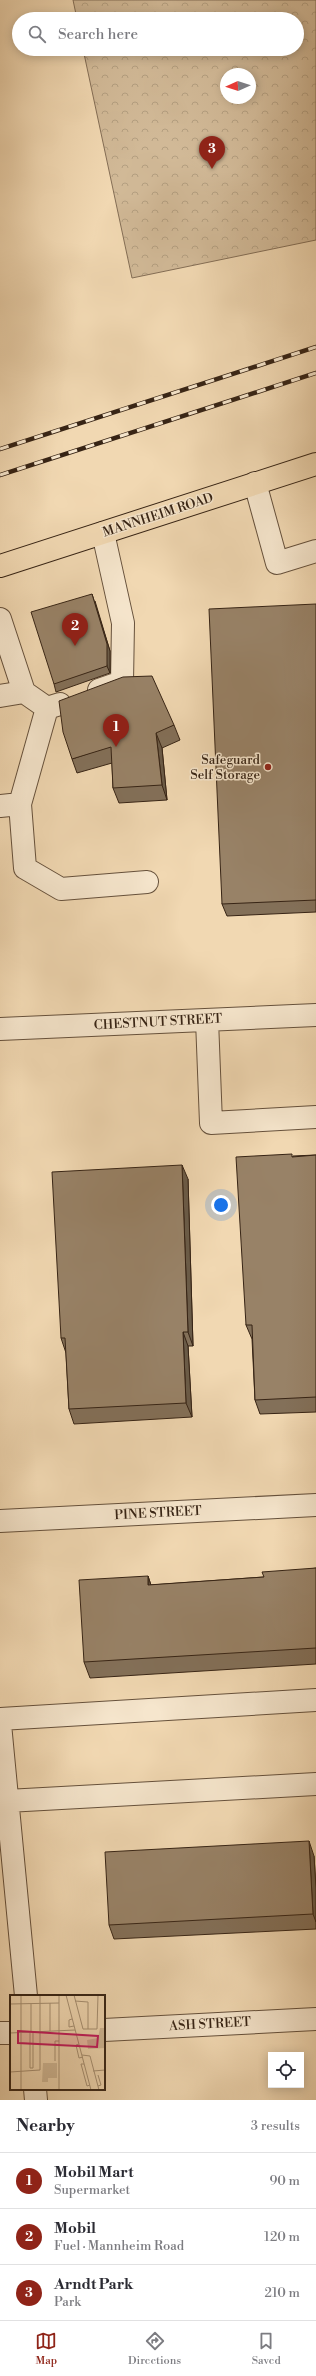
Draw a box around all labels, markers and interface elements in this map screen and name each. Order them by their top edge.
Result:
search box [12,12,304,56]
icon: search [26,23,48,45]
text: Search here [58,25,138,44]
north arrow [220,68,256,104]
pin: 3 [199,136,225,169]
street label: MANNHEIM ROAD [101,490,215,540]
pin: 2 [62,613,88,646]
pin: 1 [103,714,129,747]
place label: Safeguard Self Storage [190,752,261,783]
marker: Safeguard Self Storage [263,762,273,772]
street label: CHESTNUT STREET [93,1011,223,1033]
your location [211,1195,231,1215]
street label: PINE STREET [114,1503,202,1523]
inset map [10,1995,105,2090]
street label: ASH STREET [168,2014,251,2034]
map controls [268,2052,304,2088]
button: locate [268,2052,304,2088]
text: Nearby [16,2115,75,2137]
text: 3 results [251,2118,300,2134]
text: Mobil Mart [54,2163,134,2182]
text: 1 [26,2173,32,2189]
text: 90 m [269,2173,300,2189]
text: Supermarket [54,2182,130,2198]
text: Mobil [54,2219,96,2238]
text: 2 [25,2229,33,2245]
text: 120 m [264,2229,300,2245]
text: Fuel · Mannheim Road [54,2238,184,2254]
text: Arndt Park [54,2275,133,2294]
text: 3 [25,2285,33,2301]
text: 210 m [265,2285,300,2301]
text: Park [54,2294,81,2310]
tab: Map [35,2330,57,2368]
tab: Directions [128,2330,181,2368]
tab: Saved [252,2330,281,2368]

